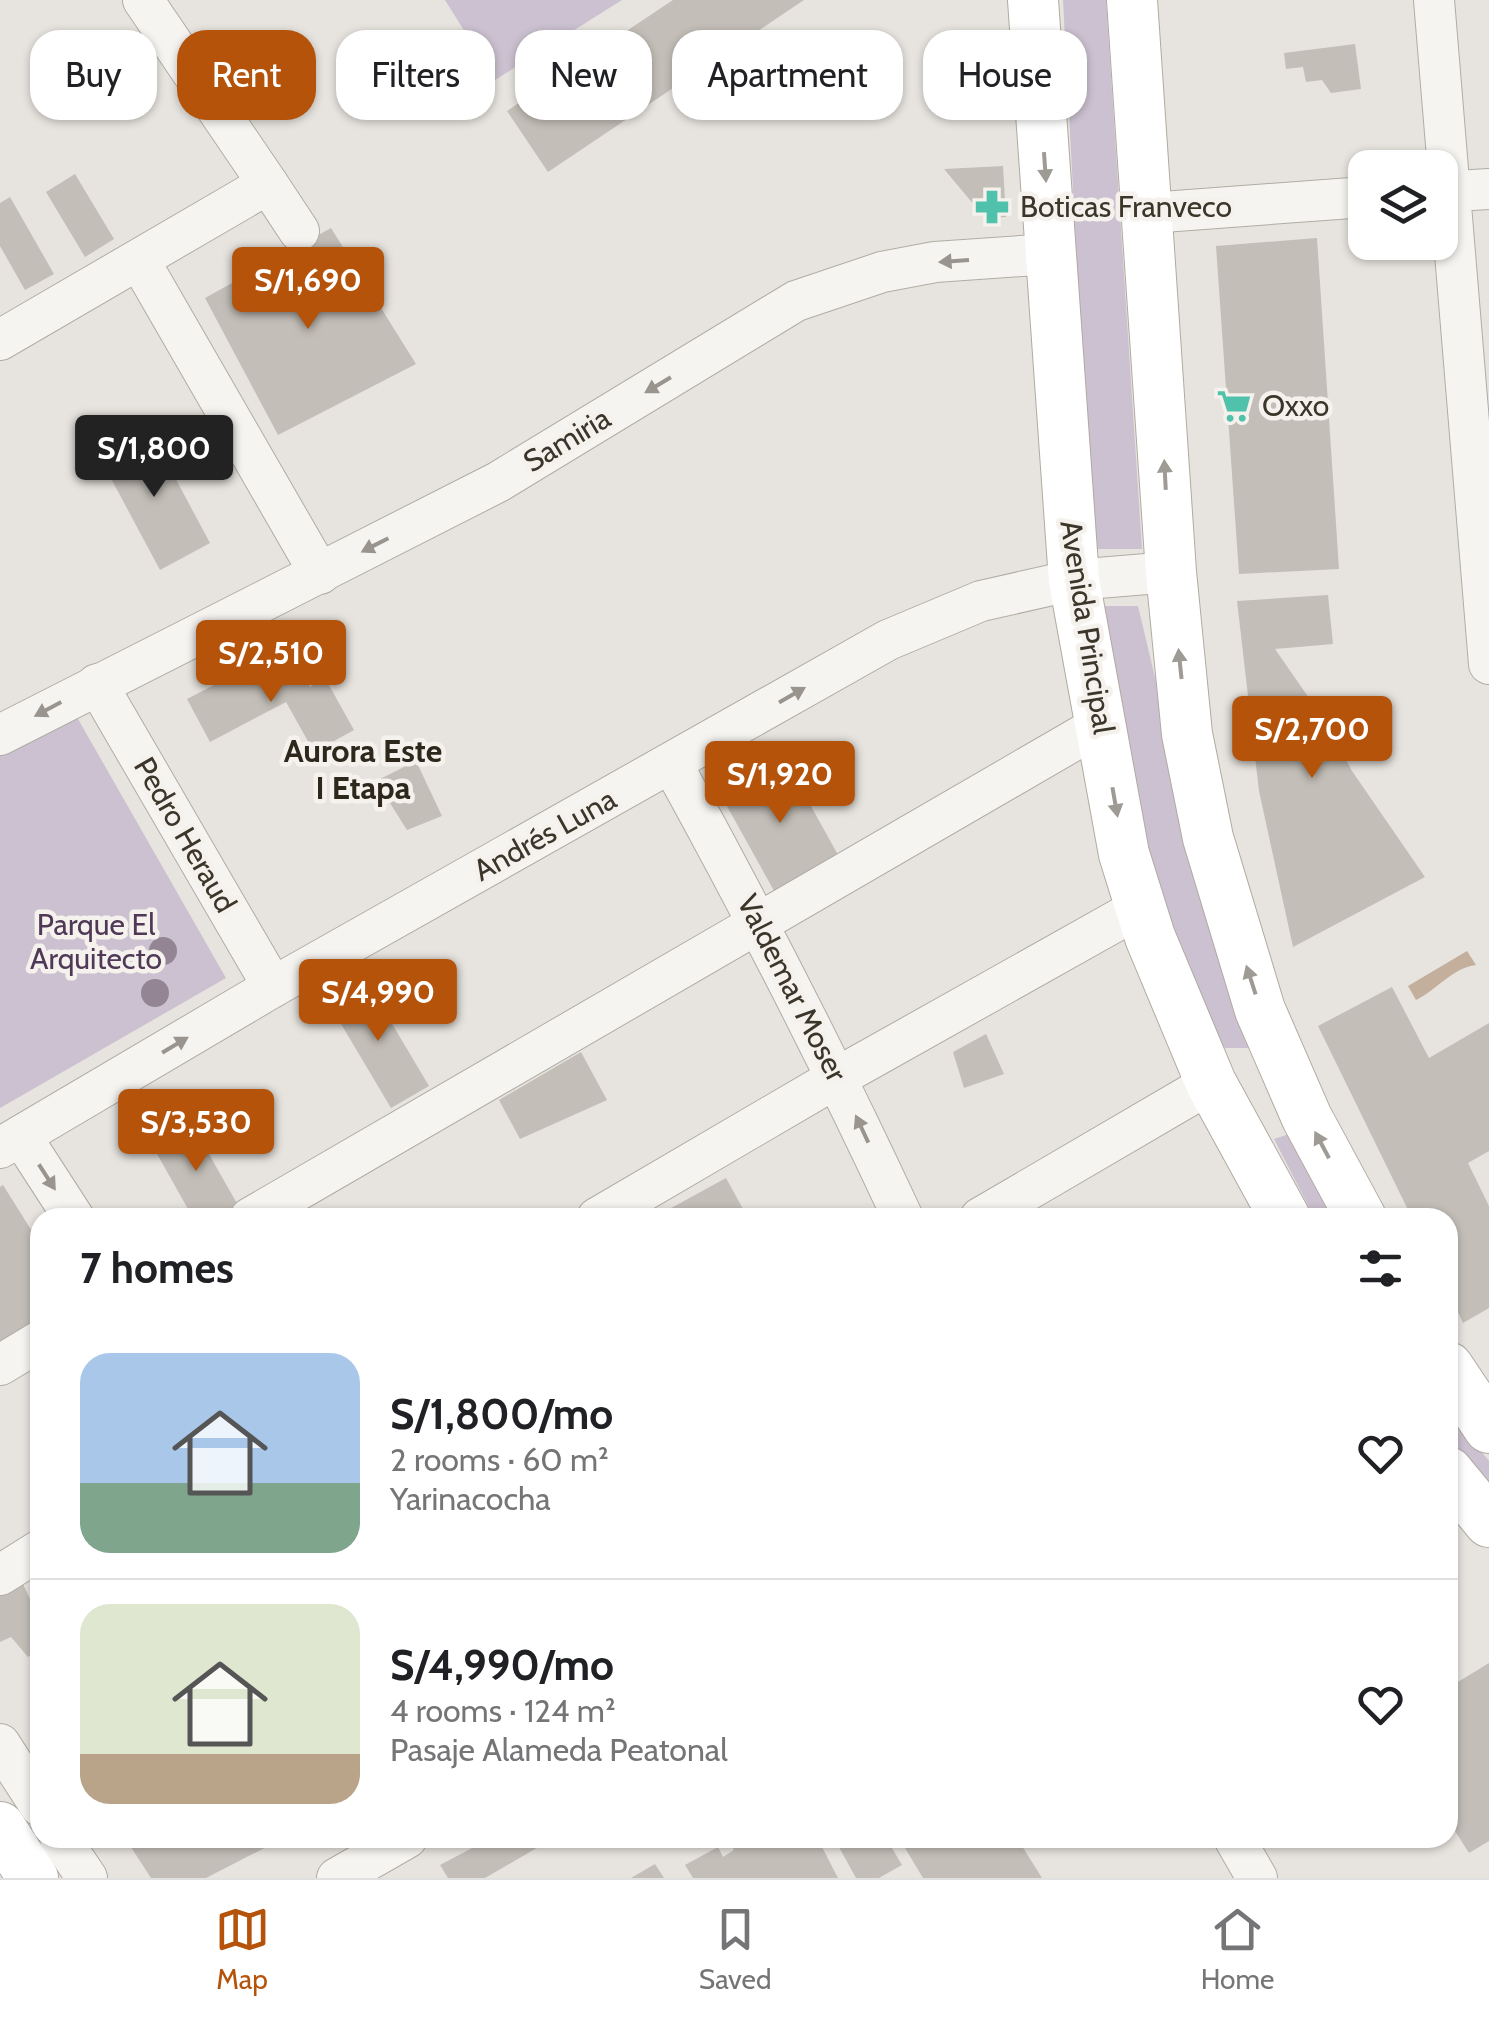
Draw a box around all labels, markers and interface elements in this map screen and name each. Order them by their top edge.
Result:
chip: Buy [30,30,157,120]
chip: Rent [177,30,316,120]
chip: Filters [336,30,495,120]
chip: New [515,30,652,120]
chip: Apartment [672,30,903,120]
chip: House [923,30,1087,120]
map controls [1348,150,1458,260]
button: layers [1348,150,1458,260]
one-way arrow [1037,152,1053,184]
pharmacy icon: Boticas Franveco [973,188,1011,226]
place label: Boticas Franveco [1020,188,1232,225]
pin: S/1,690 [216,247,400,332]
one-way arrow [937,253,969,269]
text: S/1,690 [254,260,362,299]
one-way arrow [644,376,672,393]
supermarket icon: Oxxo [1215,387,1253,425]
place label: Oxxo [1262,387,1329,424]
street label: Samiria [517,399,617,480]
pin: S/1,800 [62,415,246,500]
text: S/1,800 [97,428,211,467]
one-way arrow [1157,458,1173,490]
street label: Avenida Principal [1052,517,1123,736]
one-way arrow [361,536,390,553]
pin: S/2,510 [179,620,363,705]
text: S/2,510 [218,633,324,672]
one-way arrow [1172,648,1188,680]
one-way arrow [778,687,806,704]
pin: S/2,700 [1220,696,1404,781]
one-way arrow [34,701,63,718]
text: S/2,700 [1254,709,1370,748]
district label: Aurora Este I Etapa [284,731,442,807]
pin: S/1,920 [688,741,872,826]
street label: Pedro Heraud [126,750,245,919]
text: S/1,920 [727,754,833,793]
street label: Andrés Luna [467,780,623,889]
one-way arrow [1108,787,1124,818]
street label: Valdemar Moser [729,888,856,1088]
park label: Parque El Arquitecto [30,906,162,977]
pin: S/4,990 [286,959,470,1044]
one-way arrow [1243,965,1258,995]
text: S/4,990 [321,972,435,1011]
one-way arrow [160,1037,189,1054]
pin: S/3,530 [104,1089,288,1174]
text: S/3,530 [140,1102,252,1141]
one-way arrow [854,1114,870,1144]
one-way arrow [1313,1131,1330,1160]
one-way arrow [38,1163,56,1190]
icon: filters [1353,1241,1408,1296]
text: 7 homes [80,1242,234,1294]
text: S/1,800/mo [390,1388,613,1440]
icon: home [160,1393,280,1513]
icon: heart [1353,1426,1408,1481]
text: 2 rooms · 60 m² [390,1440,609,1479]
text: Yarinacocha [390,1479,551,1518]
text: S/4,990/mo [390,1639,614,1691]
icon: home [160,1644,280,1764]
icon: heart [1353,1677,1408,1732]
text: 4 rooms · 124 m² [390,1691,616,1730]
text: Pasaje Alameda Peatonal [390,1730,728,1769]
tab: Map [215,1902,270,1996]
tab: Saved [699,1902,772,1996]
tab: Home [1201,1902,1274,1996]

